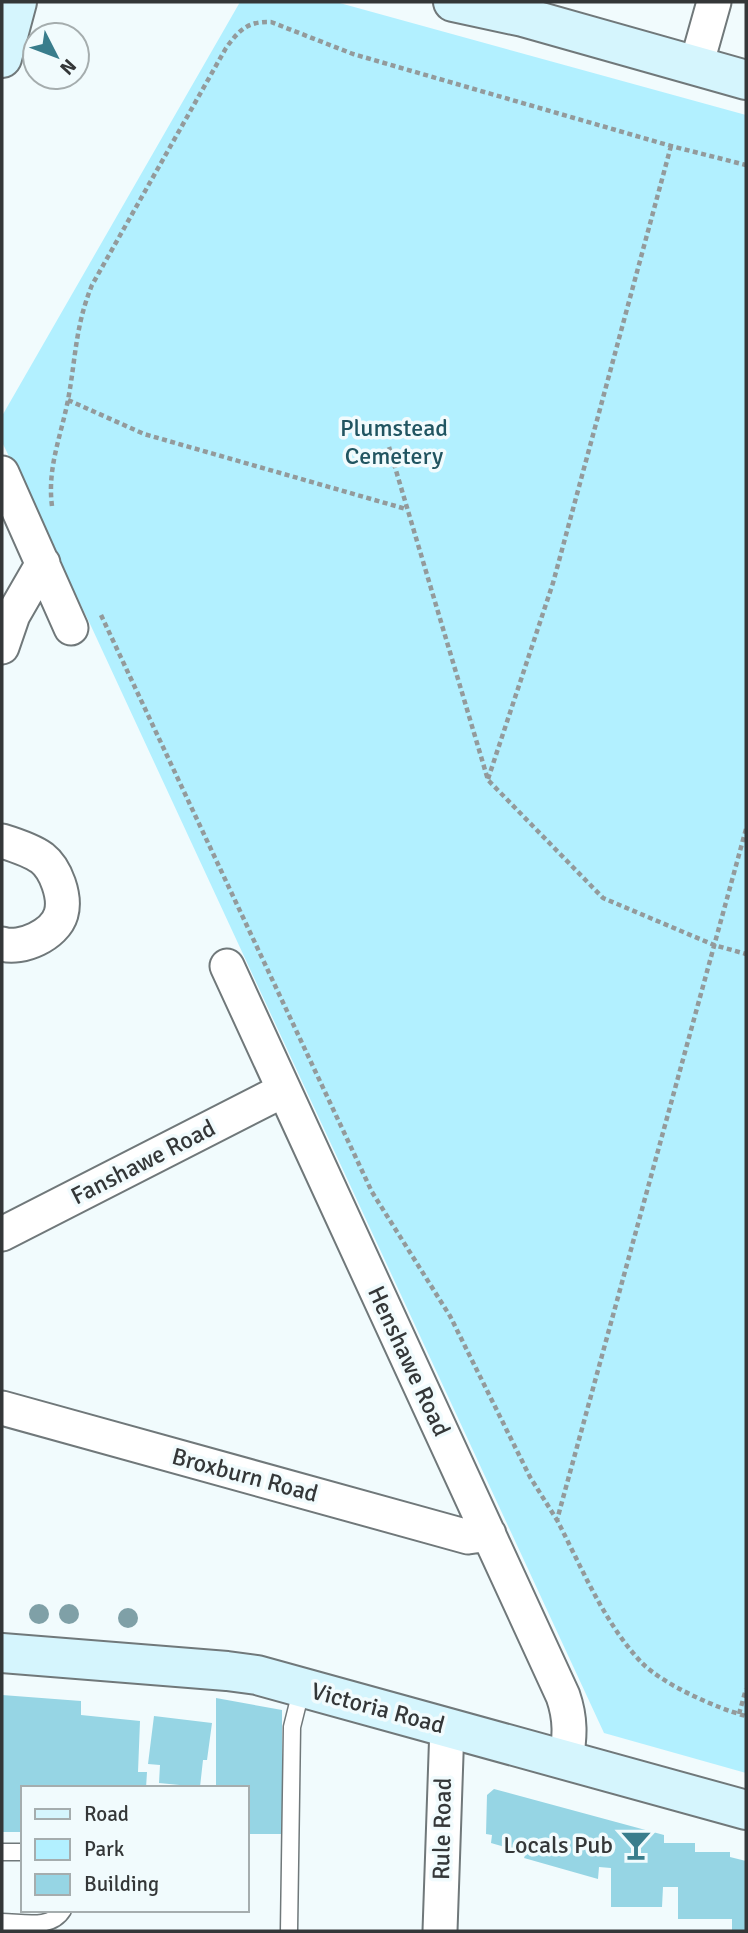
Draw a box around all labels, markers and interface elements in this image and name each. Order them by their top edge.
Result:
north arrow [21,21,91,91]
text: N [55,54,81,80]
park label: Plumstead Cemetery [340,413,448,471]
street label: Fanshawe Road [66,1113,220,1211]
street label: Henshawe Road [361,1281,457,1441]
street label: Broxburn Road [169,1441,321,1509]
street label: Victoria Road [308,1676,448,1740]
street label: Rule Road [426,1778,458,1880]
legend [21,1786,248,1912]
text: Road [84,1801,129,1827]
bar icon: Locals Pub [619,1828,653,1862]
place label: Locals Pub [503,1830,613,1860]
text: Park [84,1836,125,1862]
text: Building [84,1871,159,1897]

